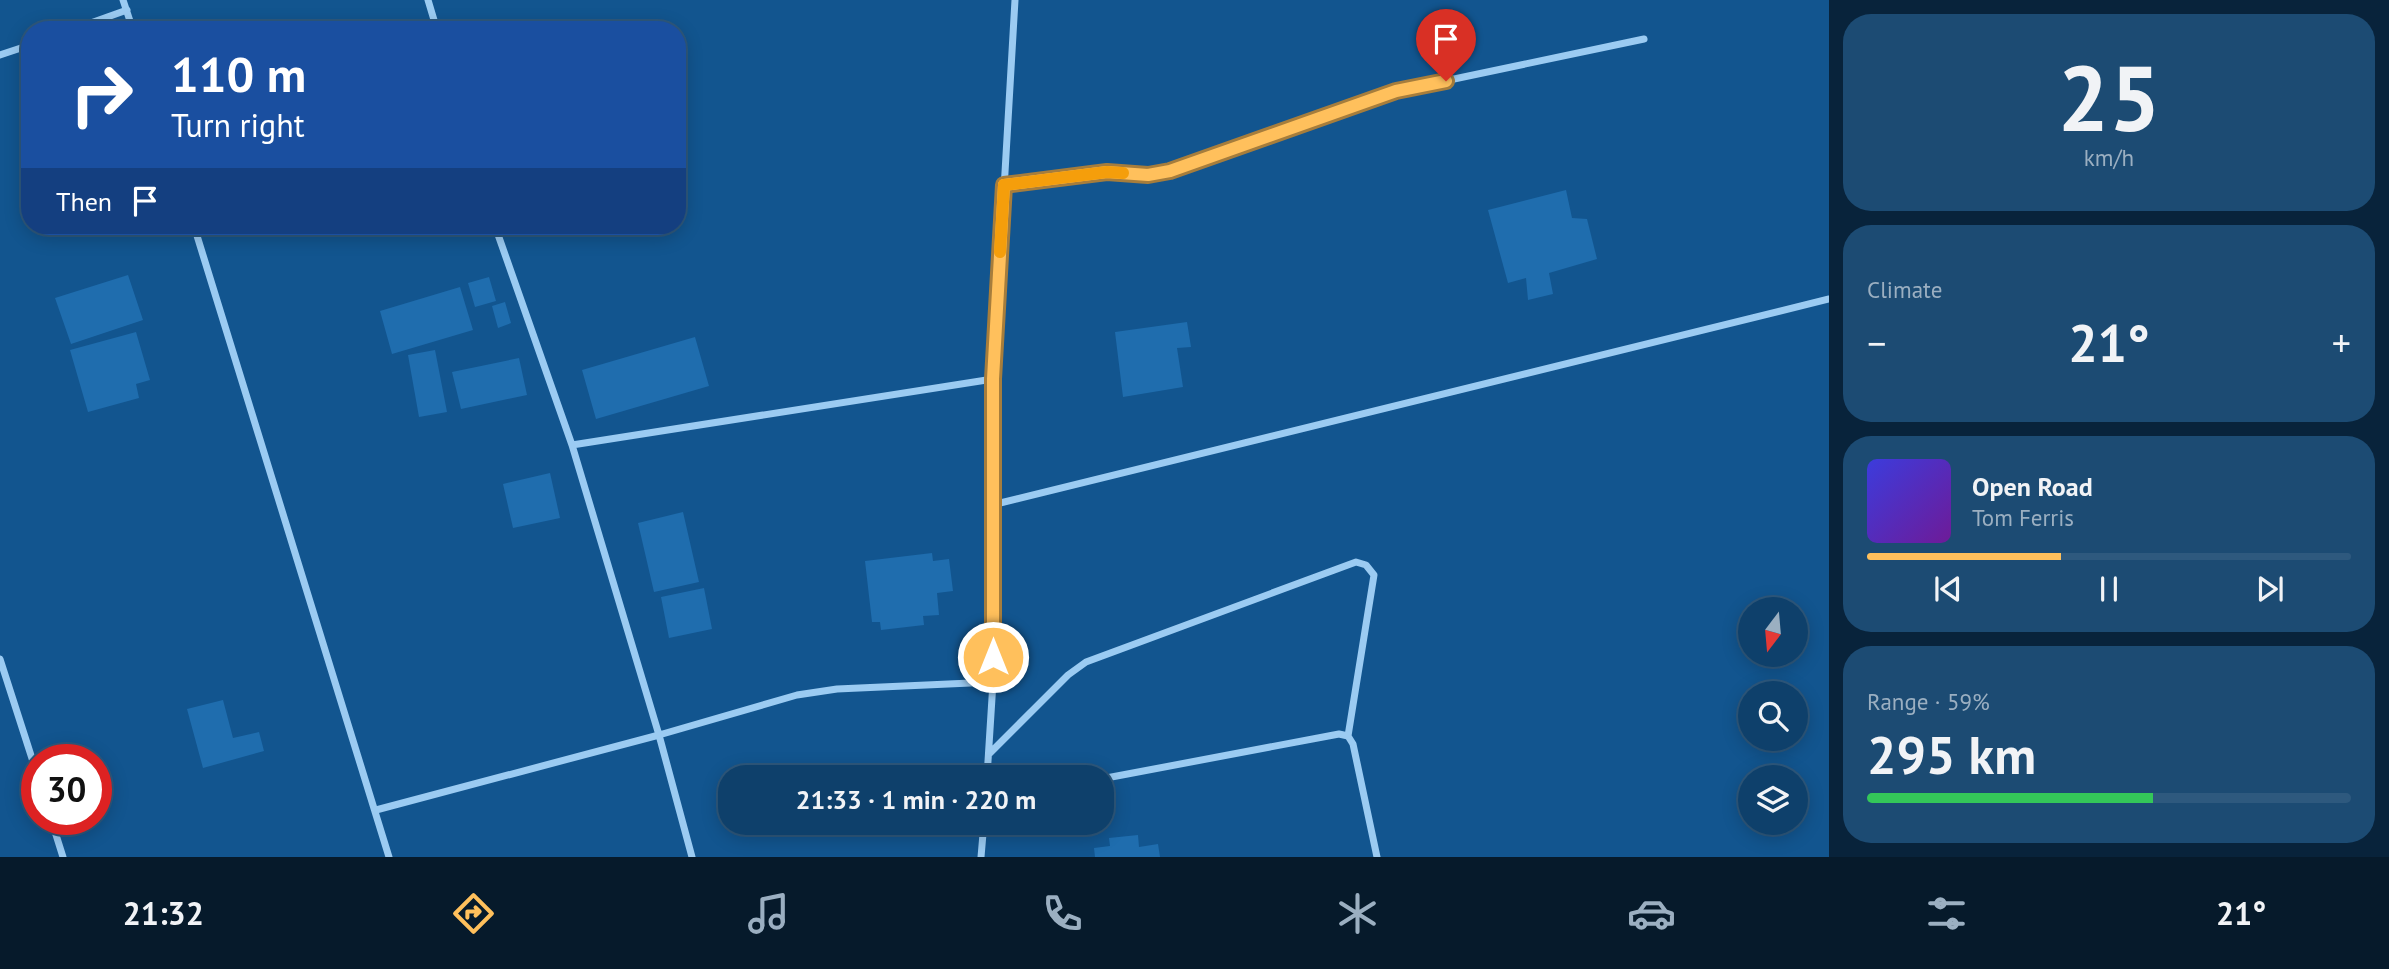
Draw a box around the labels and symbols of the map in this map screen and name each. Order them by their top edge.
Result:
pin [1416,9,1476,81]
north arrow [1738,597,1808,667]
position arrow [956,620,1030,694]
speed limit sign: 30 [21,744,112,835]

